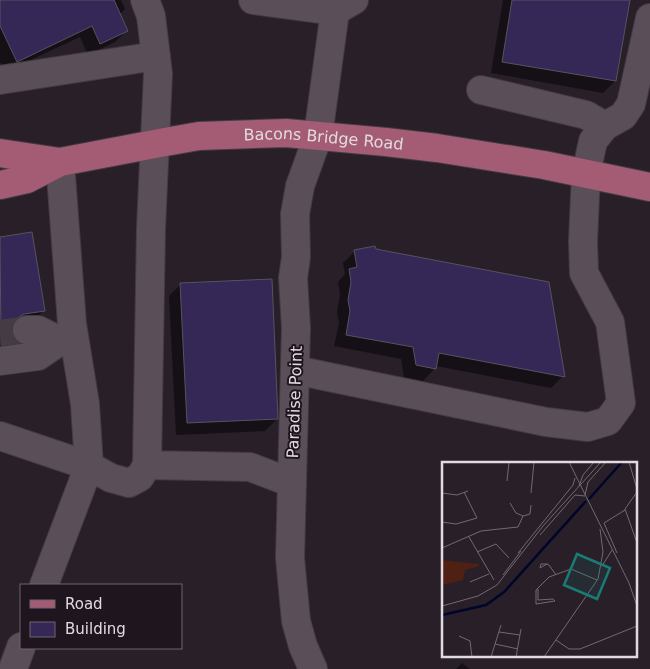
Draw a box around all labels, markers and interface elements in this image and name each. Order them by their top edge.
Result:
street label: Bacons Bridge Road [243,124,404,154]
street label: Paradise Point [283,345,306,459]
inset map [442,462,638,656]
legend [20,584,182,649]
text: Road [65,595,103,613]
text: Building [65,620,126,638]

